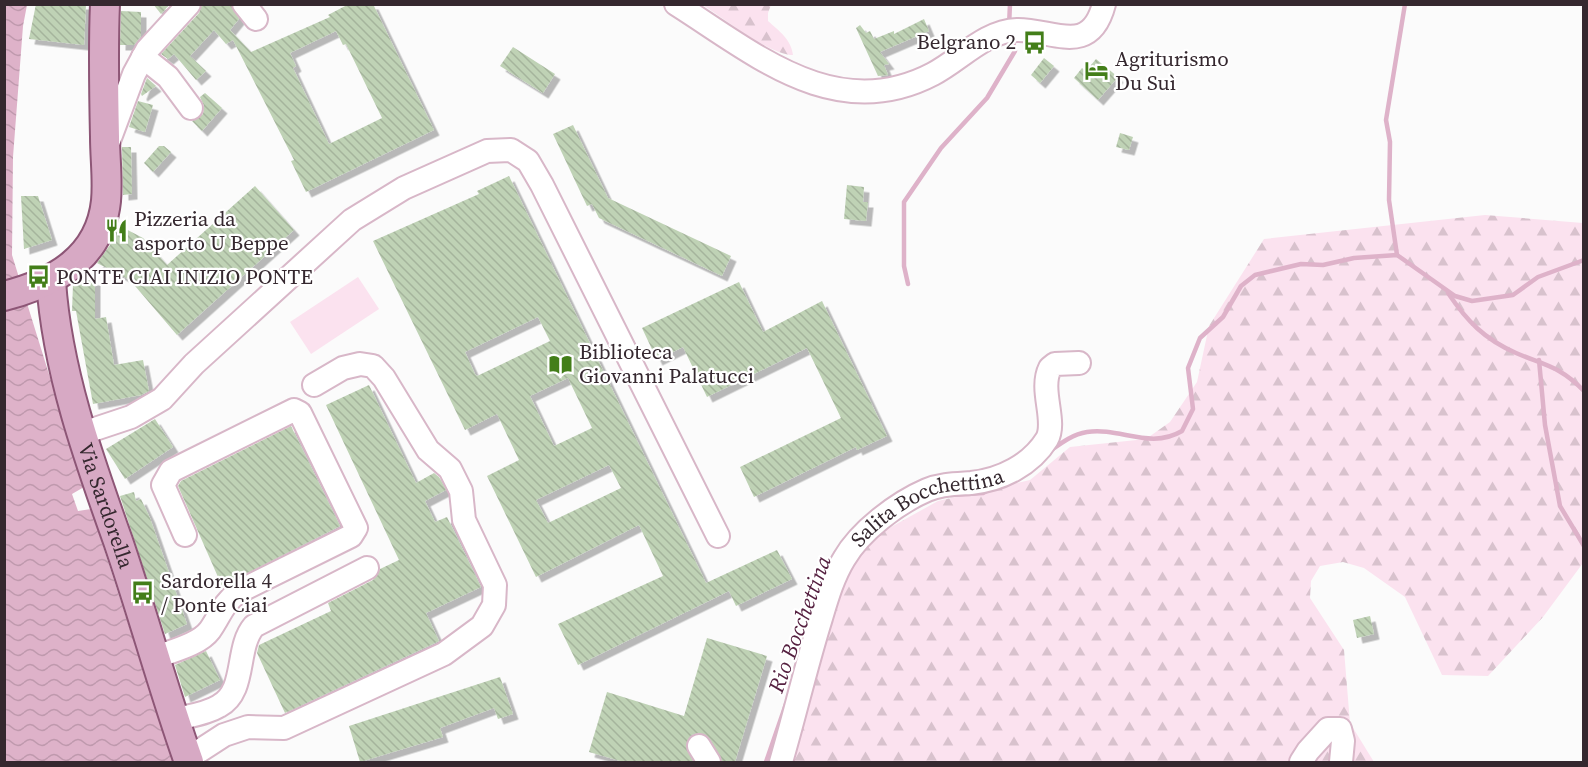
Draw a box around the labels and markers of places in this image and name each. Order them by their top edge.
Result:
place label: Belgrano 2 [916,27,1016,56]
bus stop icon: Belgrano 2 [1021,29,1047,55]
place label: Agriturismo Du Suì [1115,44,1229,97]
hotel icon: Agriturismo Du Suì [1084,58,1110,84]
place label: Pizzeria da asporto U Beppe [134,204,289,257]
restaurant icon: Pizzeria da asporto U Beppe [103,218,129,244]
place label: PONTE CIAI INIZIO PONTE [56,262,313,291]
bus stop icon: PONTE CIAI INIZIO PONTE [25,264,51,290]
place label: Biblioteca Giovanni Palatucci [579,337,754,390]
library icon: Biblioteca Giovanni Palatucci [548,351,574,377]
place label: Sardorella 4 / Ponte Ciai [161,566,273,619]
bus stop icon: Sardorella 4 / Ponte Ciai [130,580,156,606]

